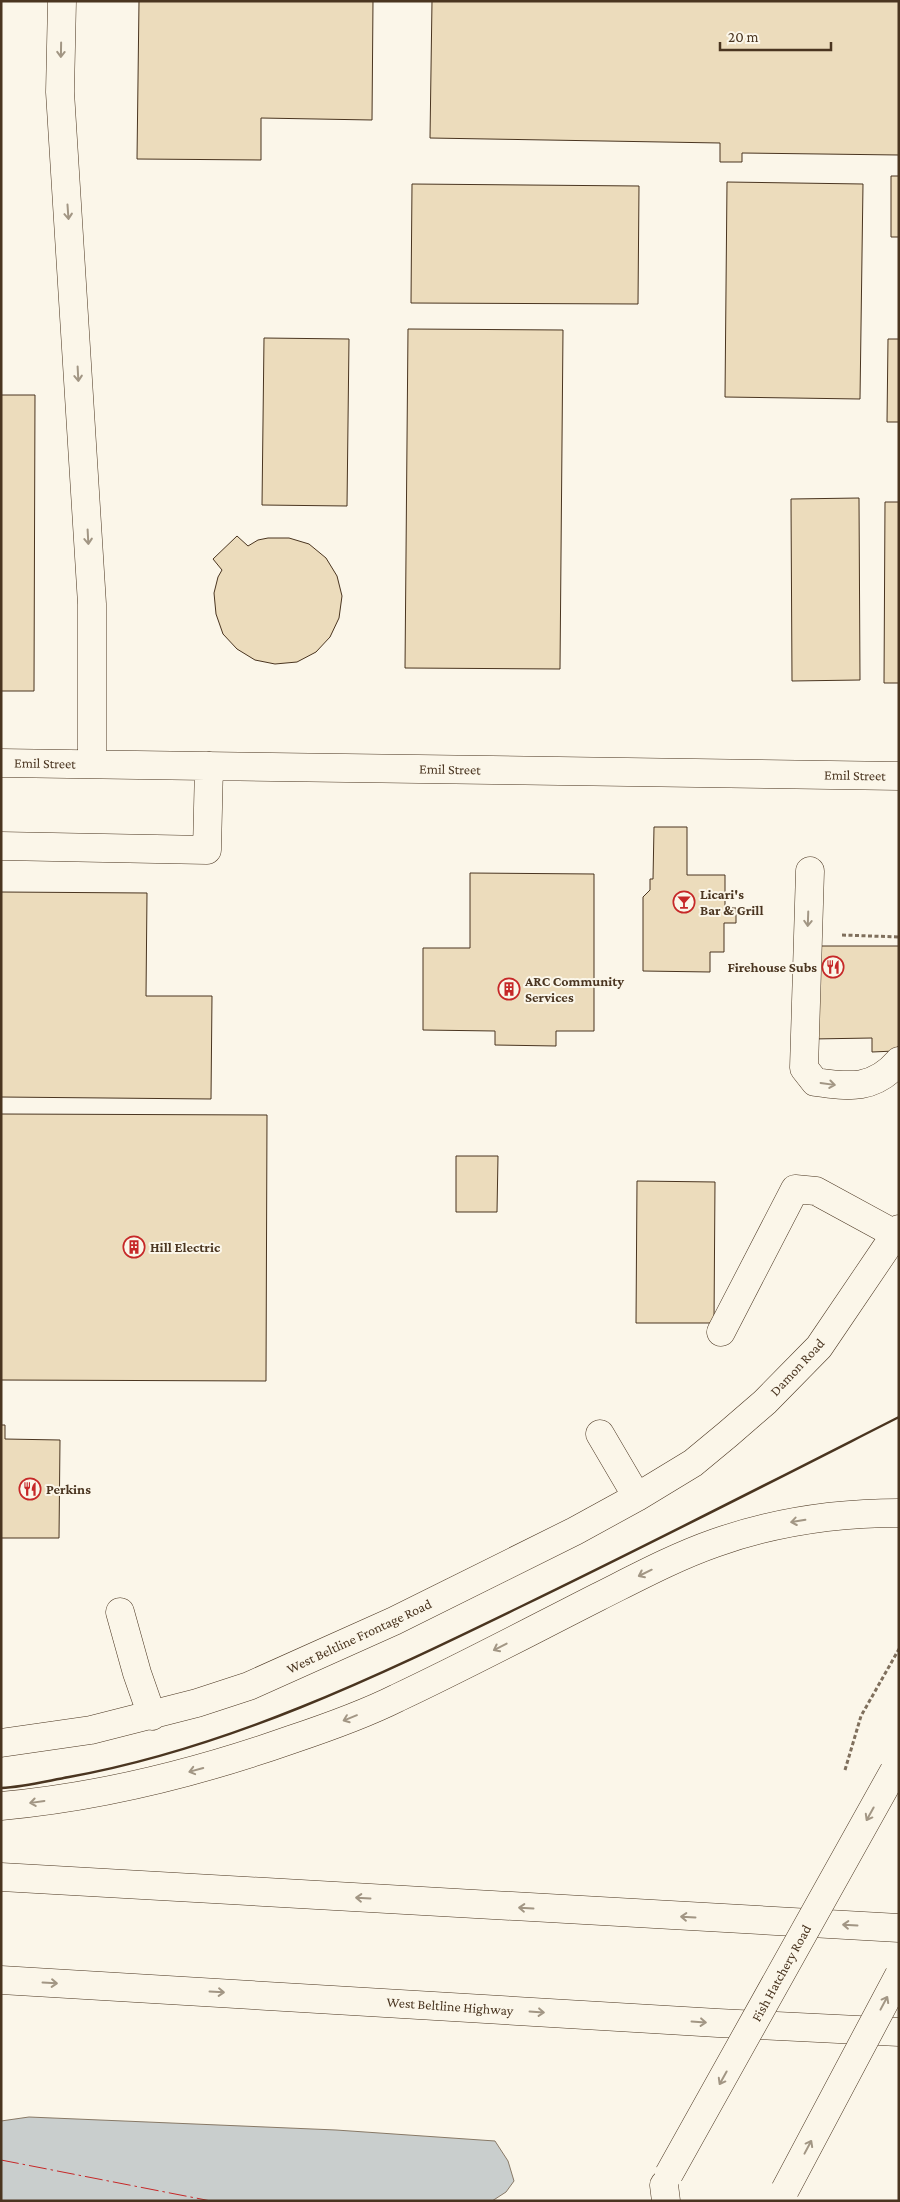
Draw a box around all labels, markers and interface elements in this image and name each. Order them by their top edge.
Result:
scale bar [720,20,831,52]
text: 20 m [728,29,759,45]
one-way arrow [56,42,66,58]
one-way arrow [63,204,72,220]
one-way arrow [73,366,83,382]
one-way arrow [83,528,92,544]
street label: Emil Street [14,754,76,772]
street label: Emil Street [419,760,481,778]
street label: Emil Street [824,766,886,784]
place label: Licari's Bar & Grill [700,886,763,918]
bar icon: Licari's Bar & Grill [672,890,696,914]
one-way arrow [803,911,813,927]
restaurant icon: Firehouse Subs [821,955,845,979]
place label: Firehouse Subs [728,959,817,975]
place label: ARC Community Services [524,973,624,1005]
building icon: ARC Community Services [497,977,521,1001]
one-way arrow [820,1079,836,1089]
building icon: Hill Electric [122,1235,146,1259]
place label: Hill Electric [150,1239,221,1255]
street label: Damon Road [766,1335,828,1399]
restaurant icon: Perkins [18,1477,42,1501]
place label: Perkins [46,1481,91,1497]
one-way arrow [790,1517,806,1527]
one-way arrow [638,1569,653,1579]
street label: West Beltline Frontage Road [284,1595,434,1677]
one-way arrow [492,1642,507,1652]
one-way arrow [343,1713,358,1723]
one-way arrow [188,1766,204,1775]
one-way arrow [29,1797,45,1807]
one-way arrow [865,1806,874,1821]
one-way arrow [356,1894,372,1903]
one-way arrow [518,1903,534,1912]
one-way arrow [680,1912,696,1921]
street label: Fish Hatchery Road [748,1921,815,2024]
one-way arrow [842,1921,858,1930]
one-way arrow [42,1978,58,1987]
one-way arrow [209,1988,225,1997]
street label: West Beltline Highway [386,1994,515,2018]
one-way arrow [880,1996,889,2011]
one-way arrow [529,2007,545,2016]
one-way arrow [691,2017,707,2026]
one-way arrow [717,2070,727,2085]
one-way arrow [804,2140,813,2155]

